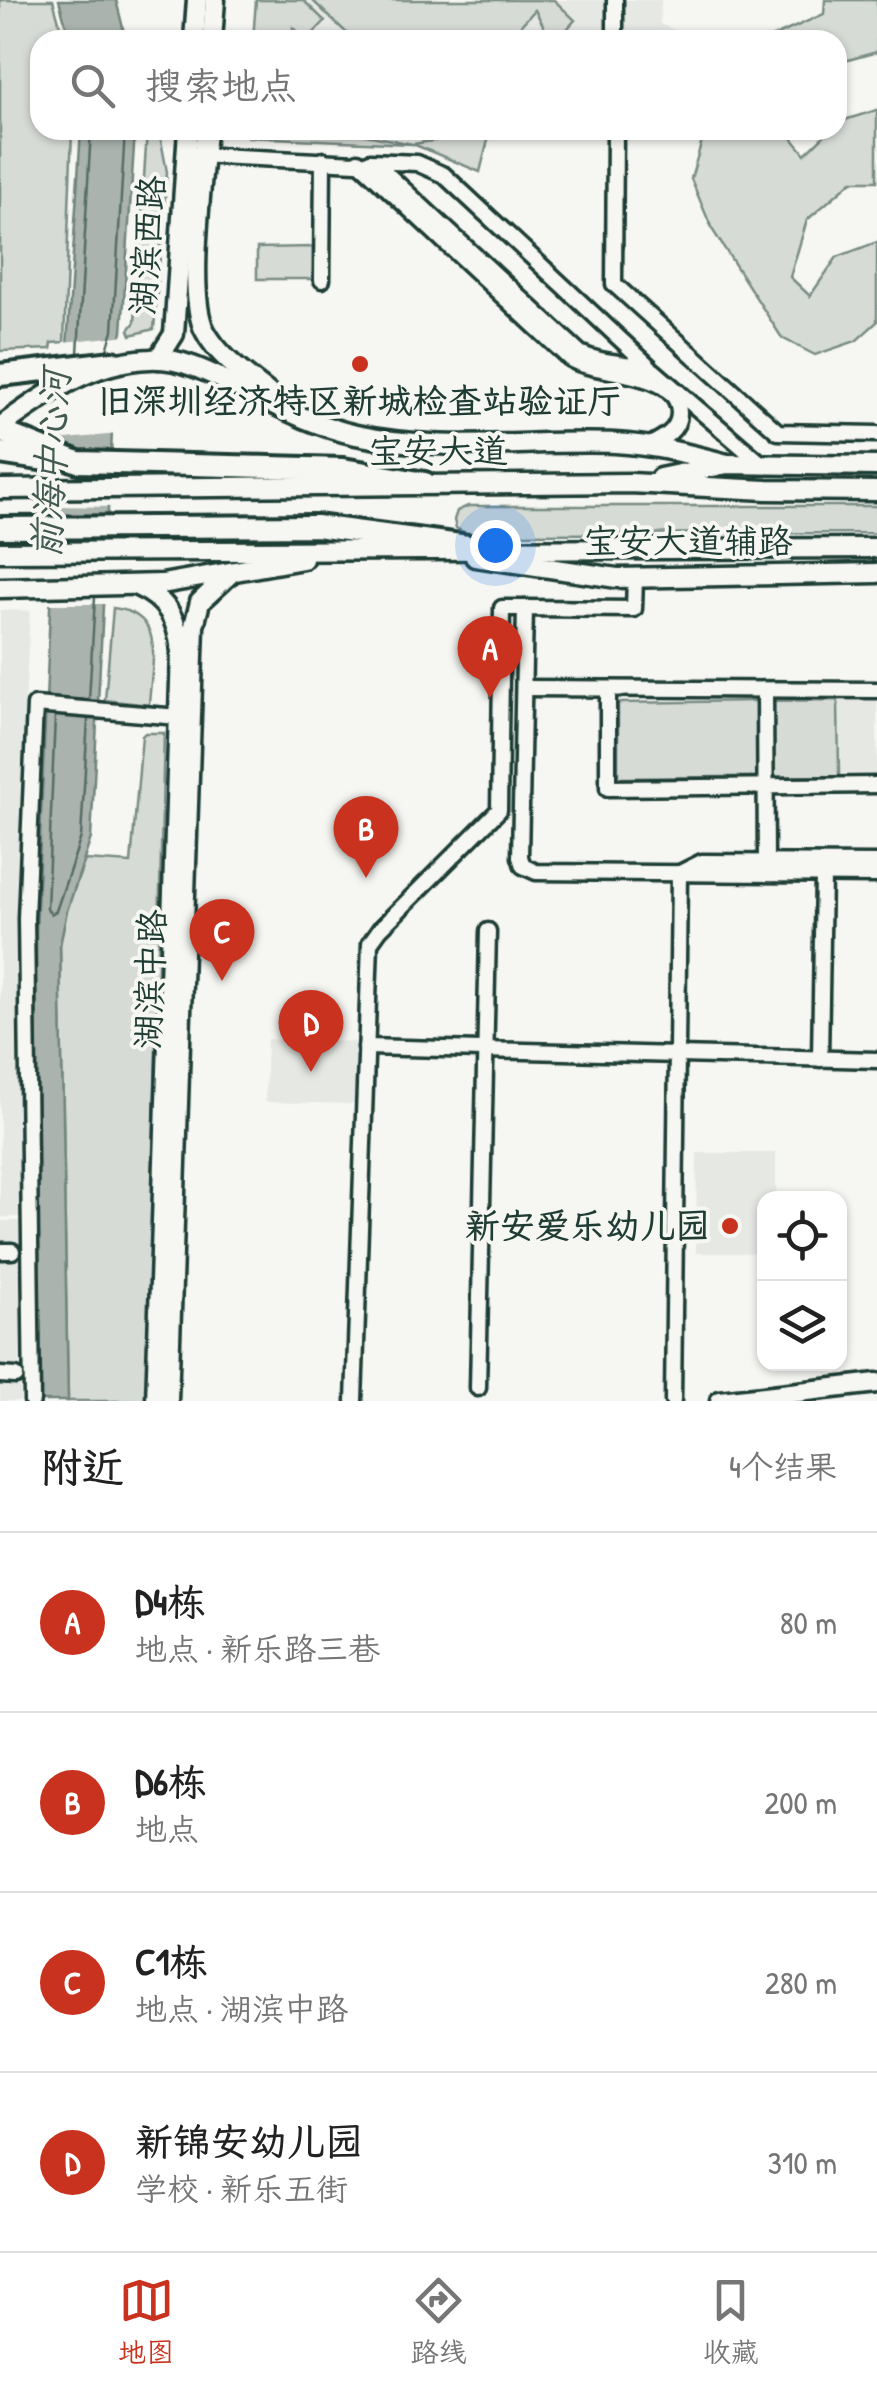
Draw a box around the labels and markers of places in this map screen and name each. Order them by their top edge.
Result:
marker: 旧深圳经济特区新城检查站验证厅 [349,353,371,375]
place label: 旧深圳经济特区新城检查站验证厅 [97,377,623,424]
pin: A [458,616,522,698]
pin: B [334,796,398,878]
pin: C [190,898,254,981]
pin: D [278,990,344,1072]
place label: 新安爱乐幼儿园 [465,1202,710,1249]
marker: 新安爱乐幼儿园 [719,1215,741,1237]

